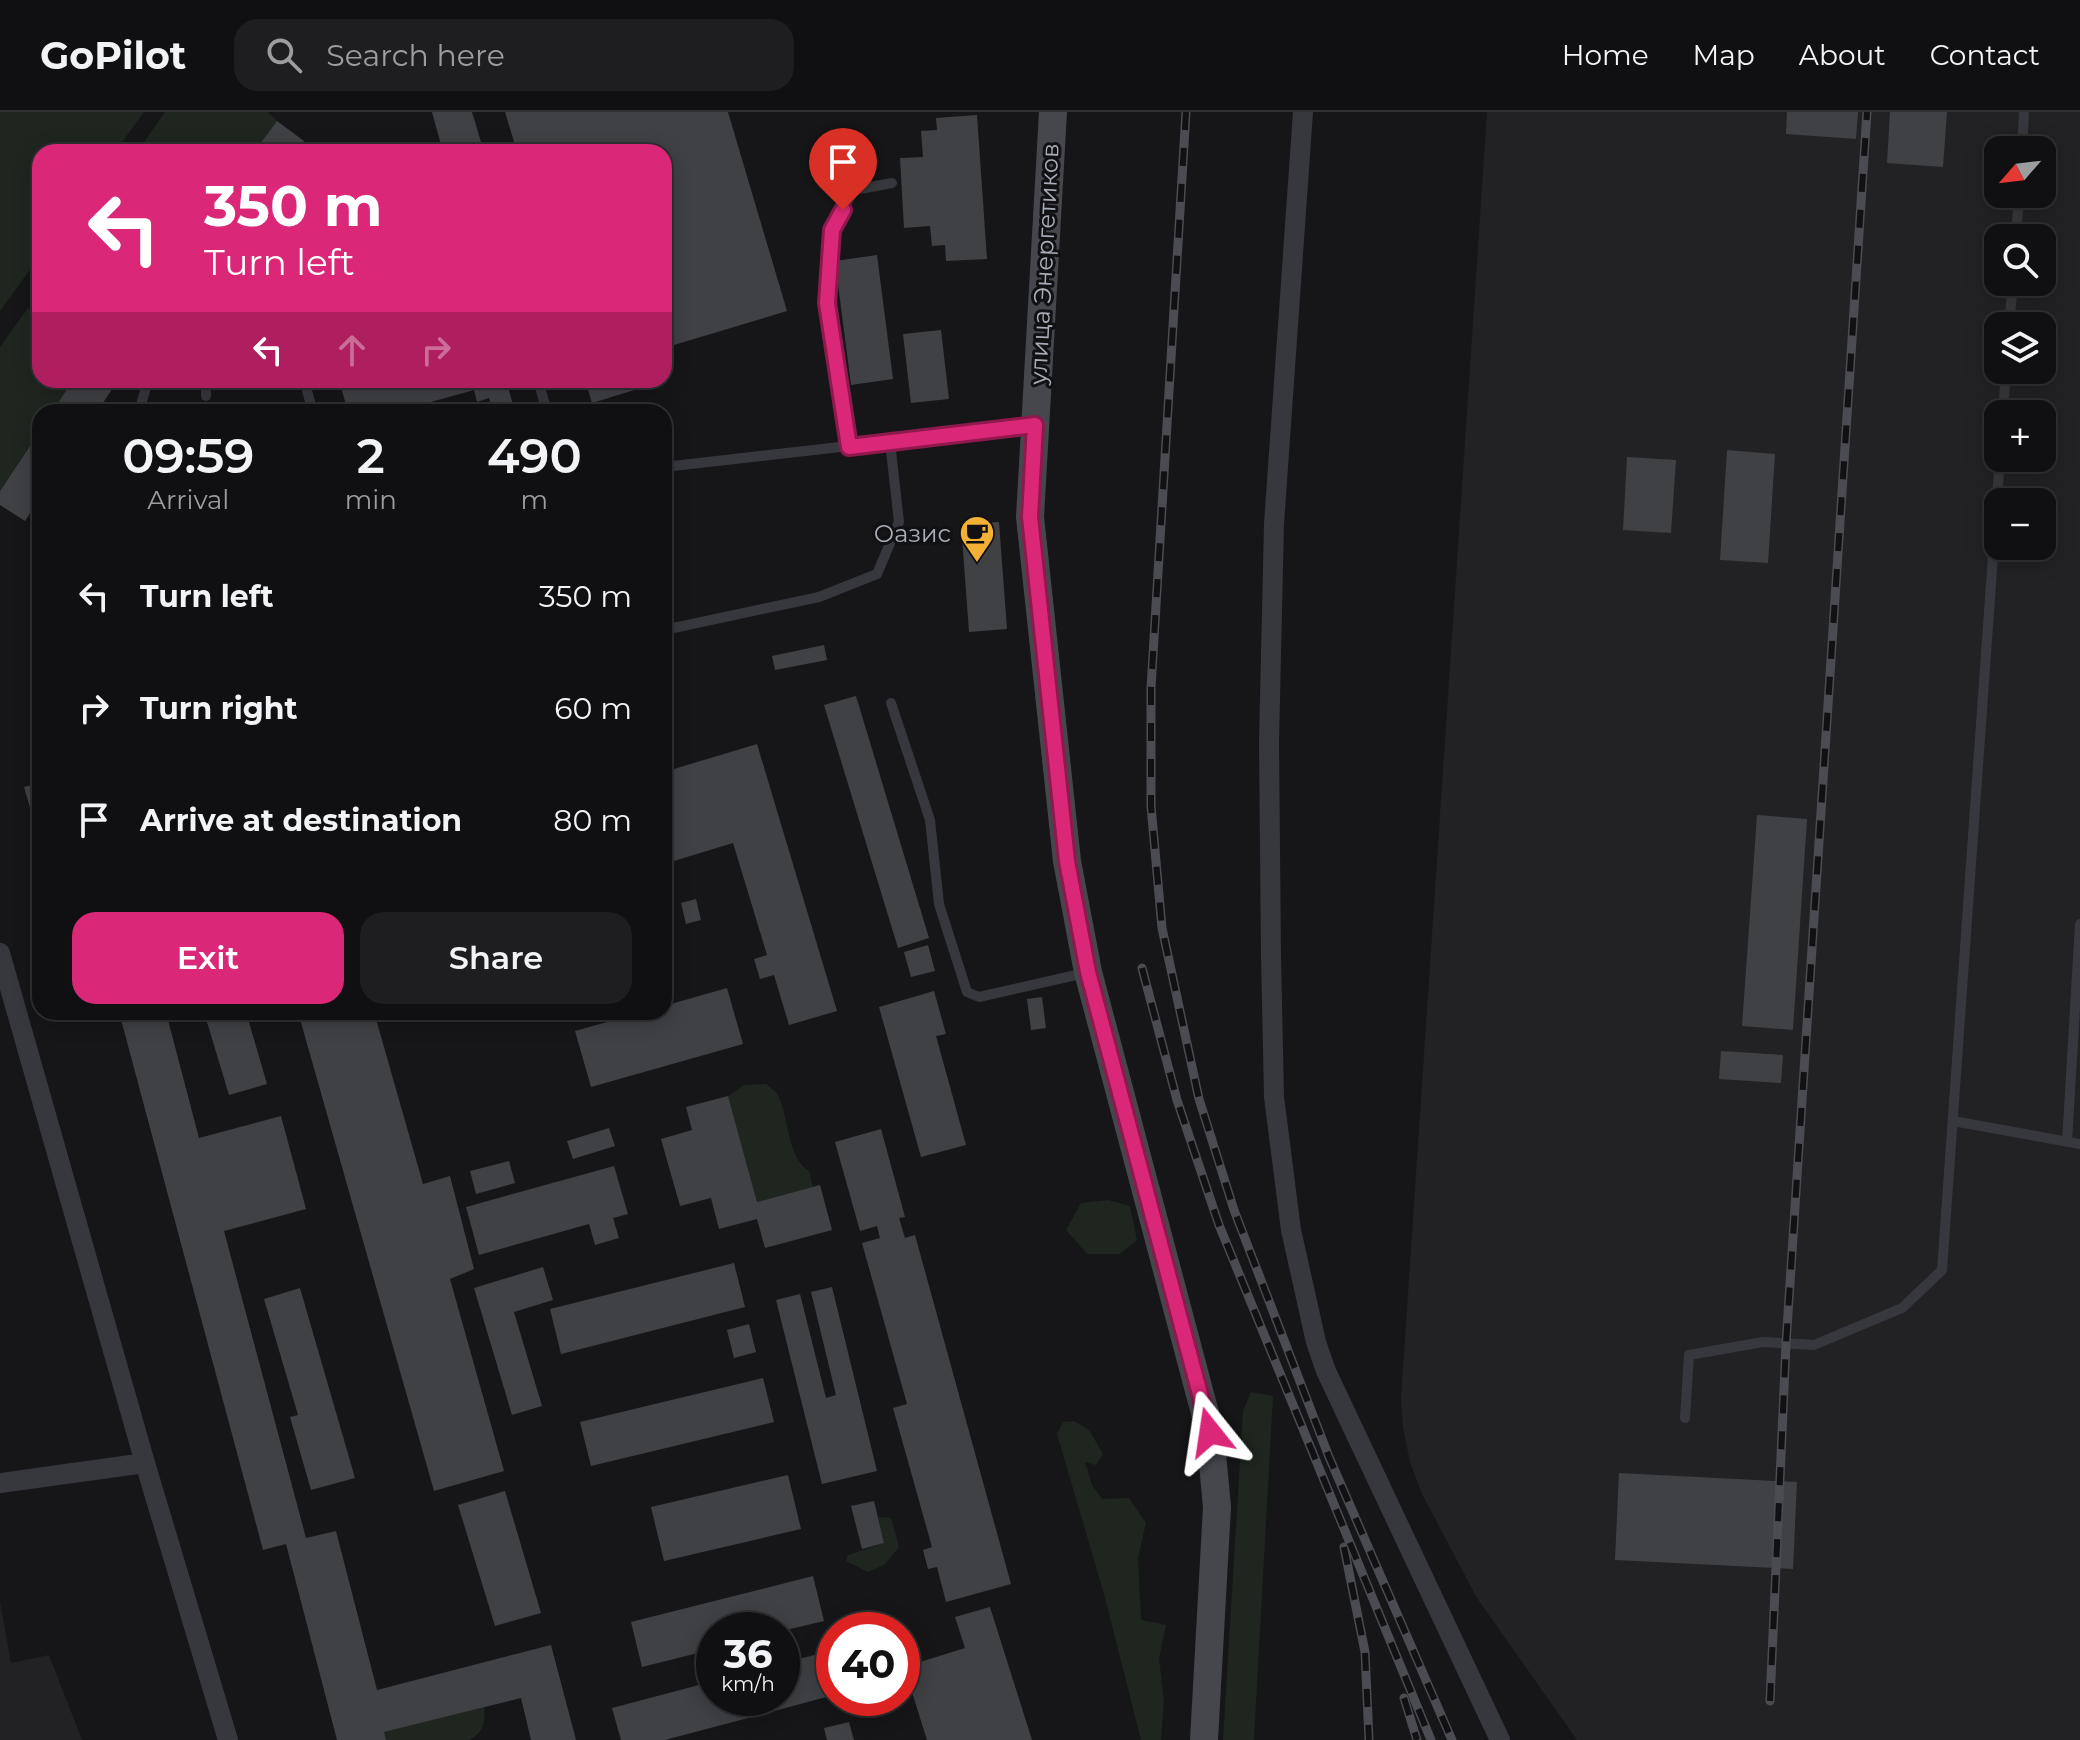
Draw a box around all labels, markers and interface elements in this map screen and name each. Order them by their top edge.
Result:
search box [234,19,794,91]
text: GoPilot [40,32,186,79]
icon: search [262,33,306,77]
text: Search here [326,37,505,74]
text: Home [1562,38,1649,72]
text: Map [1693,38,1755,72]
text: About [1799,38,1886,72]
text: Contact [1930,38,2040,72]
pin [809,128,877,210]
north arrow [1984,136,2056,208]
map controls [1984,136,2056,560]
icon: arrive [821,140,865,184]
street label: улица Энергетиков [1023,142,1065,387]
text: 350 m [204,172,383,240]
icon: left [72,176,176,280]
button: search [1984,224,2056,296]
text: Turn left [204,240,355,284]
button: layers [1984,312,2056,384]
icon: left [246,328,290,372]
icon: ahead [330,328,374,372]
icon: right [414,328,458,372]
button: + [1984,400,2056,472]
text: 09:59 [122,427,254,485]
text: 2 [357,427,385,485]
text: 490 [487,427,582,485]
text: Arrival [147,484,229,516]
text: min [345,484,397,516]
text: m [521,484,548,516]
button: − [1984,488,2056,560]
cafe icon: Оазис [958,514,996,564]
place label: Оазис [874,519,951,548]
icon: left [72,574,116,618]
text: Turn left [140,578,273,615]
text: 350 m [539,578,632,615]
icon: right [72,686,116,730]
text: Turn right [140,690,297,727]
text: 60 m [554,690,632,727]
icon: arrive [72,798,116,842]
text: Arrive at destination [140,802,462,839]
text: 80 m [553,802,632,839]
button: Exit [72,912,344,1004]
button: Share [360,912,632,1004]
position arrow [1168,1390,1252,1474]
speed limit sign: 40 [816,1612,920,1716]
text: 36 [723,1629,773,1678]
text: km/h [721,1672,775,1696]

